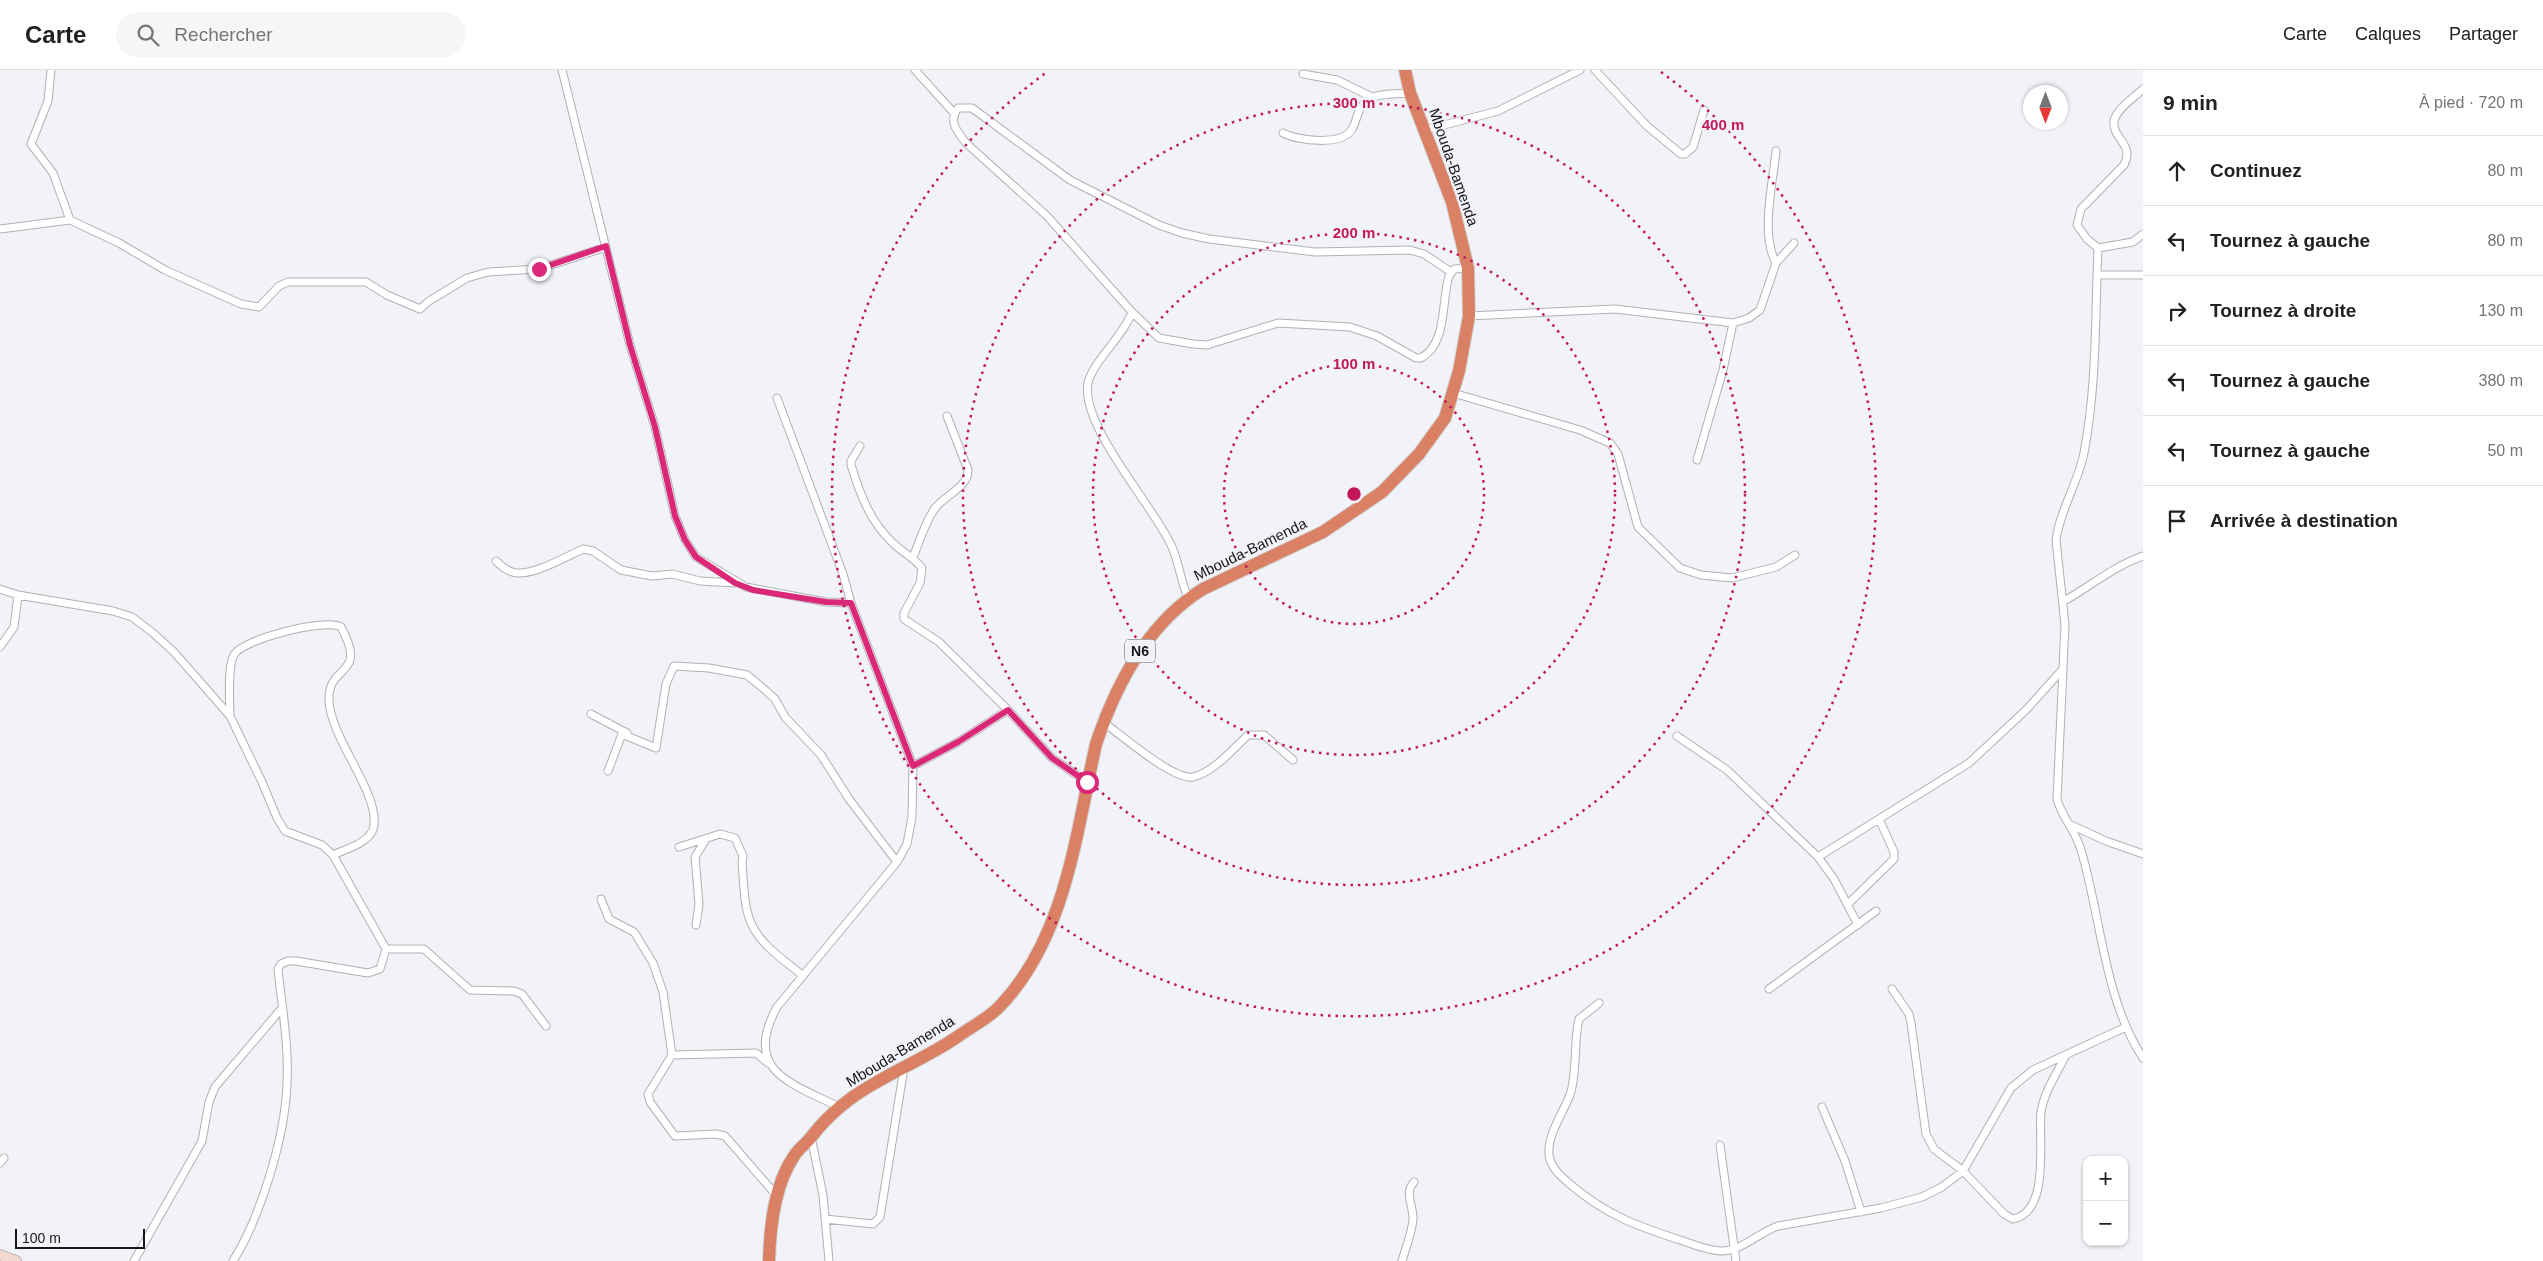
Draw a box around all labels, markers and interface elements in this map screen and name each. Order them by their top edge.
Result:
search box [116,12,466,57]
text: Carte [25,21,86,48]
icon: search [134,21,162,49]
text: Rechercher [174,24,273,45]
text: Carte [2283,24,2327,44]
text: Calques [2355,24,2421,44]
text: Partager [2449,24,2518,44]
north arrow [2023,85,2068,130]
text: 9 min [2163,91,2218,114]
text: 300 m [1333,94,1375,111]
text: À pied · 720 m [2419,94,2523,111]
street label: Mbouda-Bamenda [1426,106,1482,229]
text: 400 m [1702,116,1744,133]
icon: ahead [2163,157,2191,185]
text: Continuez [2210,160,2302,181]
text: 80 m [2487,162,2523,179]
text: 200 m [1333,224,1375,241]
icon: left [2163,227,2191,255]
text: Tournez à gauche [2210,230,2370,251]
text: 80 m [2487,232,2523,249]
route end [528,258,551,281]
icon: right [2163,297,2191,325]
text: Tournez à droite [2210,300,2356,321]
text: 130 m [2479,302,2523,319]
text: 100 m [1333,355,1375,372]
icon: left [2163,367,2191,395]
text: Tournez à gauche [2210,370,2370,391]
text: 380 m [2479,372,2523,389]
icon: left [2163,437,2191,465]
text: Tournez à gauche [2210,440,2370,461]
text: 50 m [2487,442,2523,459]
centre of rings [1345,485,1363,503]
icon: arrive [2163,507,2191,535]
text: Arrivée à destination [2210,510,2398,531]
street label: Mbouda-Bamenda [1191,514,1310,584]
road number: N6 [1125,640,1155,662]
route start [1076,771,1099,794]
street label: Mbouda-Bamenda [843,1012,958,1090]
map controls [2083,1156,2128,1246]
button: + [2083,1156,2128,1201]
button: − [2083,1201,2128,1246]
scale bar [15,1226,145,1249]
text: 100 m [22,1230,61,1246]

